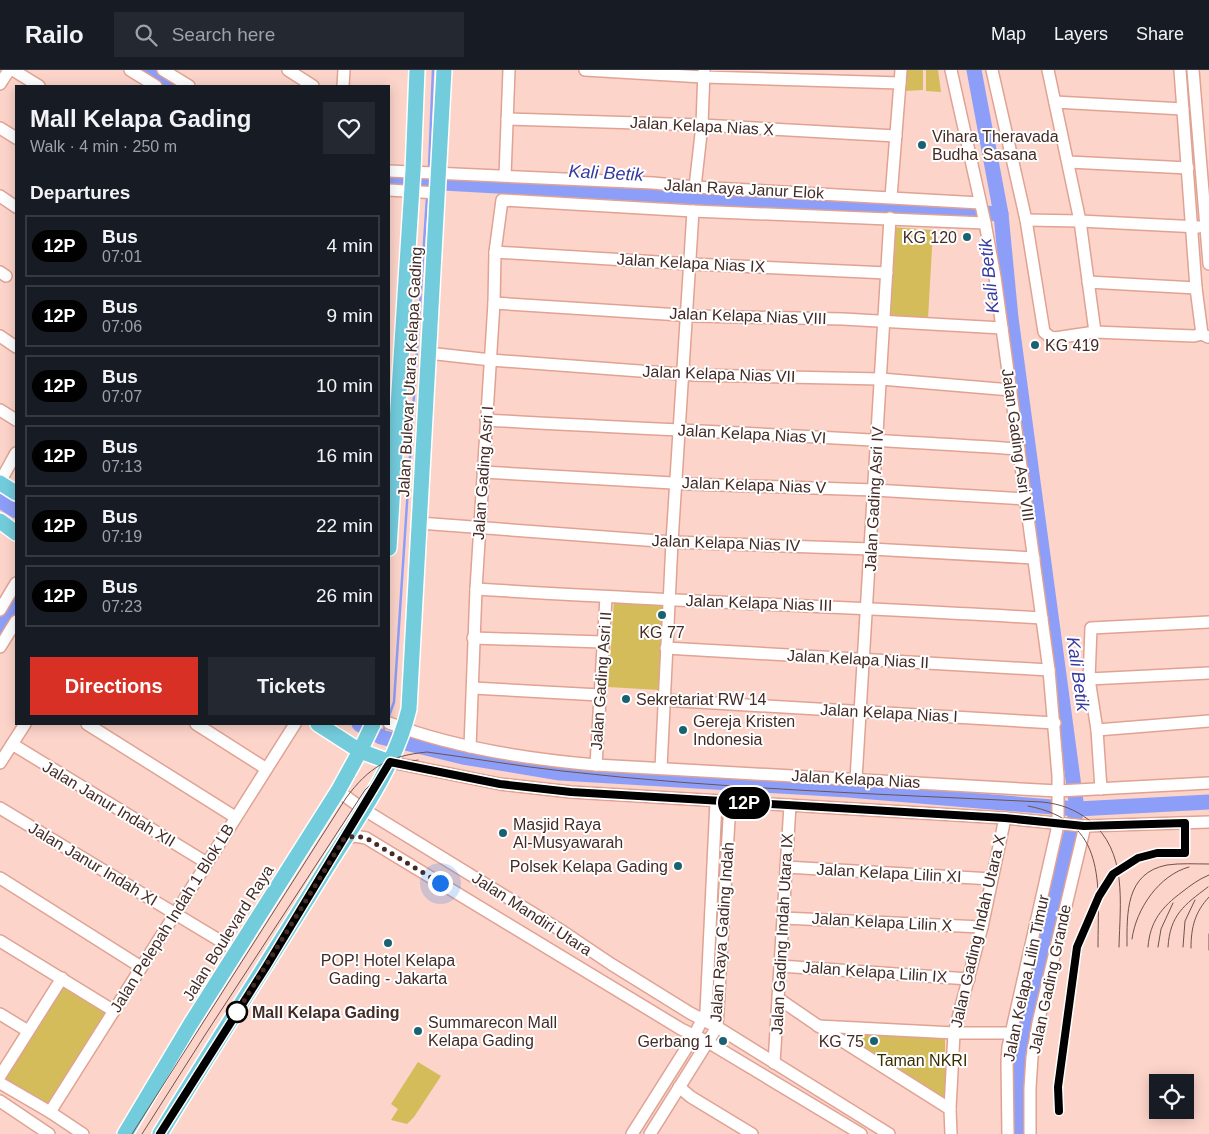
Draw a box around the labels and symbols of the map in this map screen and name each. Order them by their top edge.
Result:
street label: Jalan Kelapa Nias X [630,114,775,138]
place label: Vihara Theravada Budha Sasana [932,128,1059,163]
marker: Vihara Theravada Budha Sasana [916,139,928,151]
water label: Kali Betik [568,161,645,185]
street label: Jalan Raya Janur Elok [664,176,825,202]
place label: KG 120 [903,229,957,246]
marker: KG 120 [961,231,973,243]
water label: Kali Betik [975,237,1003,314]
street label: Jalan Bulevar Utara Kelapa Gading [395,246,425,498]
street label: Jalan Kelapa Nias IX [616,251,766,275]
street label: Jalan Kelapa Nias VIII [669,305,827,327]
place label: KG 419 [1045,337,1099,354]
marker: KG 419 [1029,339,1041,351]
street label: Jalan Kelapa Nias VII [642,363,796,385]
street label: Jalan Gading Asri VIII [999,368,1037,522]
street label: Jalan Gading Asri I [470,405,496,541]
street label: Jalan Kelapa Nias VI [677,422,827,446]
street label: Jalan Gading Asri IV [862,426,886,572]
street label: Jalan Kelapa Nias V [682,474,827,496]
street label: Jalan Kelapa Nias IV [651,532,801,554]
street label: Jalan Kelapa Nias III [685,592,833,614]
marker: KG 77 [656,609,668,621]
street label: Jalan Gading Asri II [588,611,614,751]
place label: KG 77 [639,624,685,641]
water label: Kali Betik [1063,635,1093,714]
street label: Jalan Kelapa Nias II [786,647,930,671]
place label: Sekretariat RW 14 [636,691,767,708]
marker: Sekretariat RW 14 [620,693,632,705]
street label: Jalan Kelapa Nias I [820,701,958,725]
place label: Gereja Kristen Indonesia [693,713,795,748]
marker: Gereja Kristen Indonesia [677,724,689,736]
street label: Jalan Janur Indah XII [40,758,178,850]
street label: Jalan Kelapa Nias [791,767,921,791]
line badge: 12P [715,787,773,819]
place label: Masjid Raya Al-Musyawarah [513,816,623,851]
street label: Jalan Janur Indah XI [26,819,160,909]
street label: Jalan Pelepah Indah 1 Blok LB [107,821,237,1015]
marker: Masjid Raya Al-Musyawarah [497,827,509,839]
street label: Jalan Gading Indah Utara IX [768,832,796,1035]
street label: Jalan Gading Indah Utara X [948,833,1009,1029]
street label: Jalan Raya Gading Indah [707,841,737,1023]
place label: Polsek Kelapa Gading [510,858,668,875]
marker: Polsek Kelapa Gading [672,860,684,872]
street label: Jalan Kelapa Lilin XI [816,861,962,885]
street label: Jalan Boulevard Raya [179,862,277,1004]
street label: Jalan Mandiri Utara [469,869,595,959]
your location [428,871,453,896]
street label: Jalan Kelapa Lilin Timur [1000,893,1052,1063]
street label: Jalan Gading Grande [1026,903,1074,1055]
street label: Jalan Kelapa Lilin X [811,910,953,934]
marker: POP! Hotel Kelapa Gading - Jakarta [382,937,394,949]
place label: POP! Hotel Kelapa Gading - Jakarta [321,952,455,987]
street label: Jalan Kelapa Lilin IX [802,958,948,986]
marker: Mall Kelapa Gading [226,1001,248,1023]
place label: Mall Kelapa Gading [252,1004,400,1021]
place label: Summarecon Mall Kelapa Gading [428,1014,557,1049]
marker: Summarecon Mall Kelapa Gading [412,1025,424,1037]
place label: Gerbang 1 [637,1033,713,1050]
place label: KG 75 [819,1033,864,1050]
marker: Gerbang 1 [717,1035,729,1047]
marker: KG 75 [868,1035,880,1047]
park label: Taman NKRI [877,1052,967,1069]

